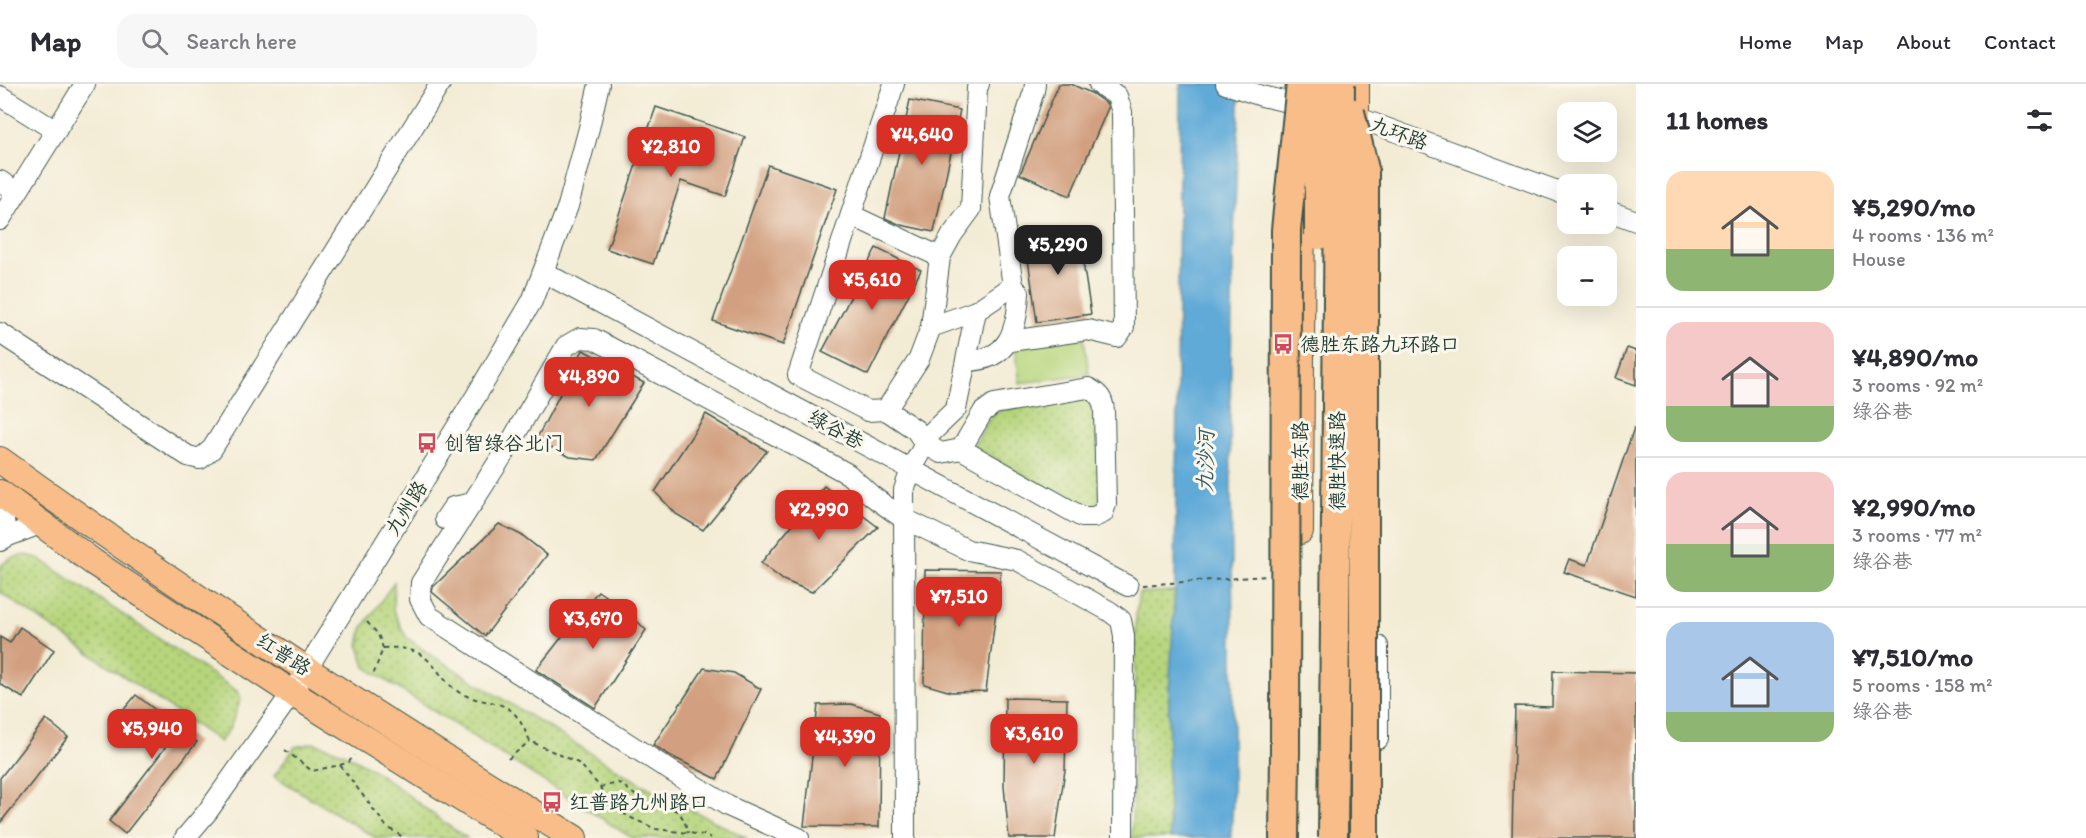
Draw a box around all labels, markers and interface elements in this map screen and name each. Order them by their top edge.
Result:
search box [117,14,537,68]
text: Map [30,24,81,58]
icon: search [138,25,171,58]
text: Search here [186,28,297,55]
text: Home [1739,29,1792,54]
text: Map [1825,29,1864,54]
text: About [1897,29,1951,54]
text: Contact [1984,29,2056,54]
map controls [1557,102,1617,306]
button: layers [1557,102,1617,162]
text: 11 homes [1666,104,1768,136]
icon: filters [2023,104,2056,137]
street label: 九环路 [1367,111,1432,155]
pin: ¥4,640 [873,115,971,166]
text: ¥4,640 [891,122,953,146]
pin: ¥2,810 [622,127,720,178]
text: ¥2,810 [641,134,701,158]
button: + [1557,174,1617,234]
text: ¥5,290/mo [1852,191,1976,223]
icon: home [1714,195,1786,267]
text: 4 rooms · 136 m² [1852,223,1994,247]
pin: ¥5,290 [1009,225,1107,276]
text: ¥5,290 [1028,232,1088,256]
button: − [1557,246,1617,306]
text: House [1852,247,1906,271]
pin: ¥5,610 [823,260,921,311]
text: ¥5,610 [843,267,901,291]
bus stop icon: 德胜东路九环路口 [1271,332,1295,356]
place label: 德胜东路九环路口 [1300,332,1460,356]
text: ¥4,890/mo [1852,341,1978,373]
icon: home [1714,346,1786,418]
pin: ¥4,890 [540,357,638,408]
text: ¥4,890 [558,364,620,388]
text: 3 rooms · 92 m² [1852,373,1983,397]
text: 绿谷巷 [1852,399,1912,423]
street label: 绿谷巷 [804,404,869,454]
street label: 德胜快速路 [1325,410,1349,511]
street label: 德胜东路 [1288,420,1312,501]
water label: 九沙河 [1192,426,1218,493]
bus stop icon: 创智绿谷北门 [415,431,439,455]
place label: 创智绿谷北门 [444,431,564,455]
street label: 九州路 [380,475,433,540]
pin: ¥2,990 [770,490,868,541]
text: ¥2,990/mo [1852,491,1976,523]
icon: home [1714,496,1786,568]
text: ¥2,990 [789,497,849,521]
text: 3 rooms · 77 m² [1852,523,1982,547]
text: 绿谷巷 [1852,549,1912,573]
pin: ¥7,510 [910,577,1008,628]
text: ¥7,510 [930,584,988,608]
pin: ¥3,670 [544,599,642,650]
text: ¥3,670 [563,606,623,630]
street label: 红普路 [252,628,317,681]
text: ¥7,510/mo [1852,641,1973,673]
icon: home [1714,646,1786,718]
text: 5 rooms · 158 m² [1852,673,1993,697]
text: 绿谷巷 [1852,699,1912,723]
pin: ¥5,940 [103,709,201,760]
pin: ¥3,610 [985,714,1083,765]
text: ¥5,940 [121,716,183,740]
pin: ¥4,390 [796,717,894,768]
text: ¥3,610 [1004,721,1064,745]
text: ¥4,390 [814,724,876,748]
bus stop icon: 红普路九州路口 [540,790,564,814]
place label: 红普路九州路口 [569,790,709,814]

